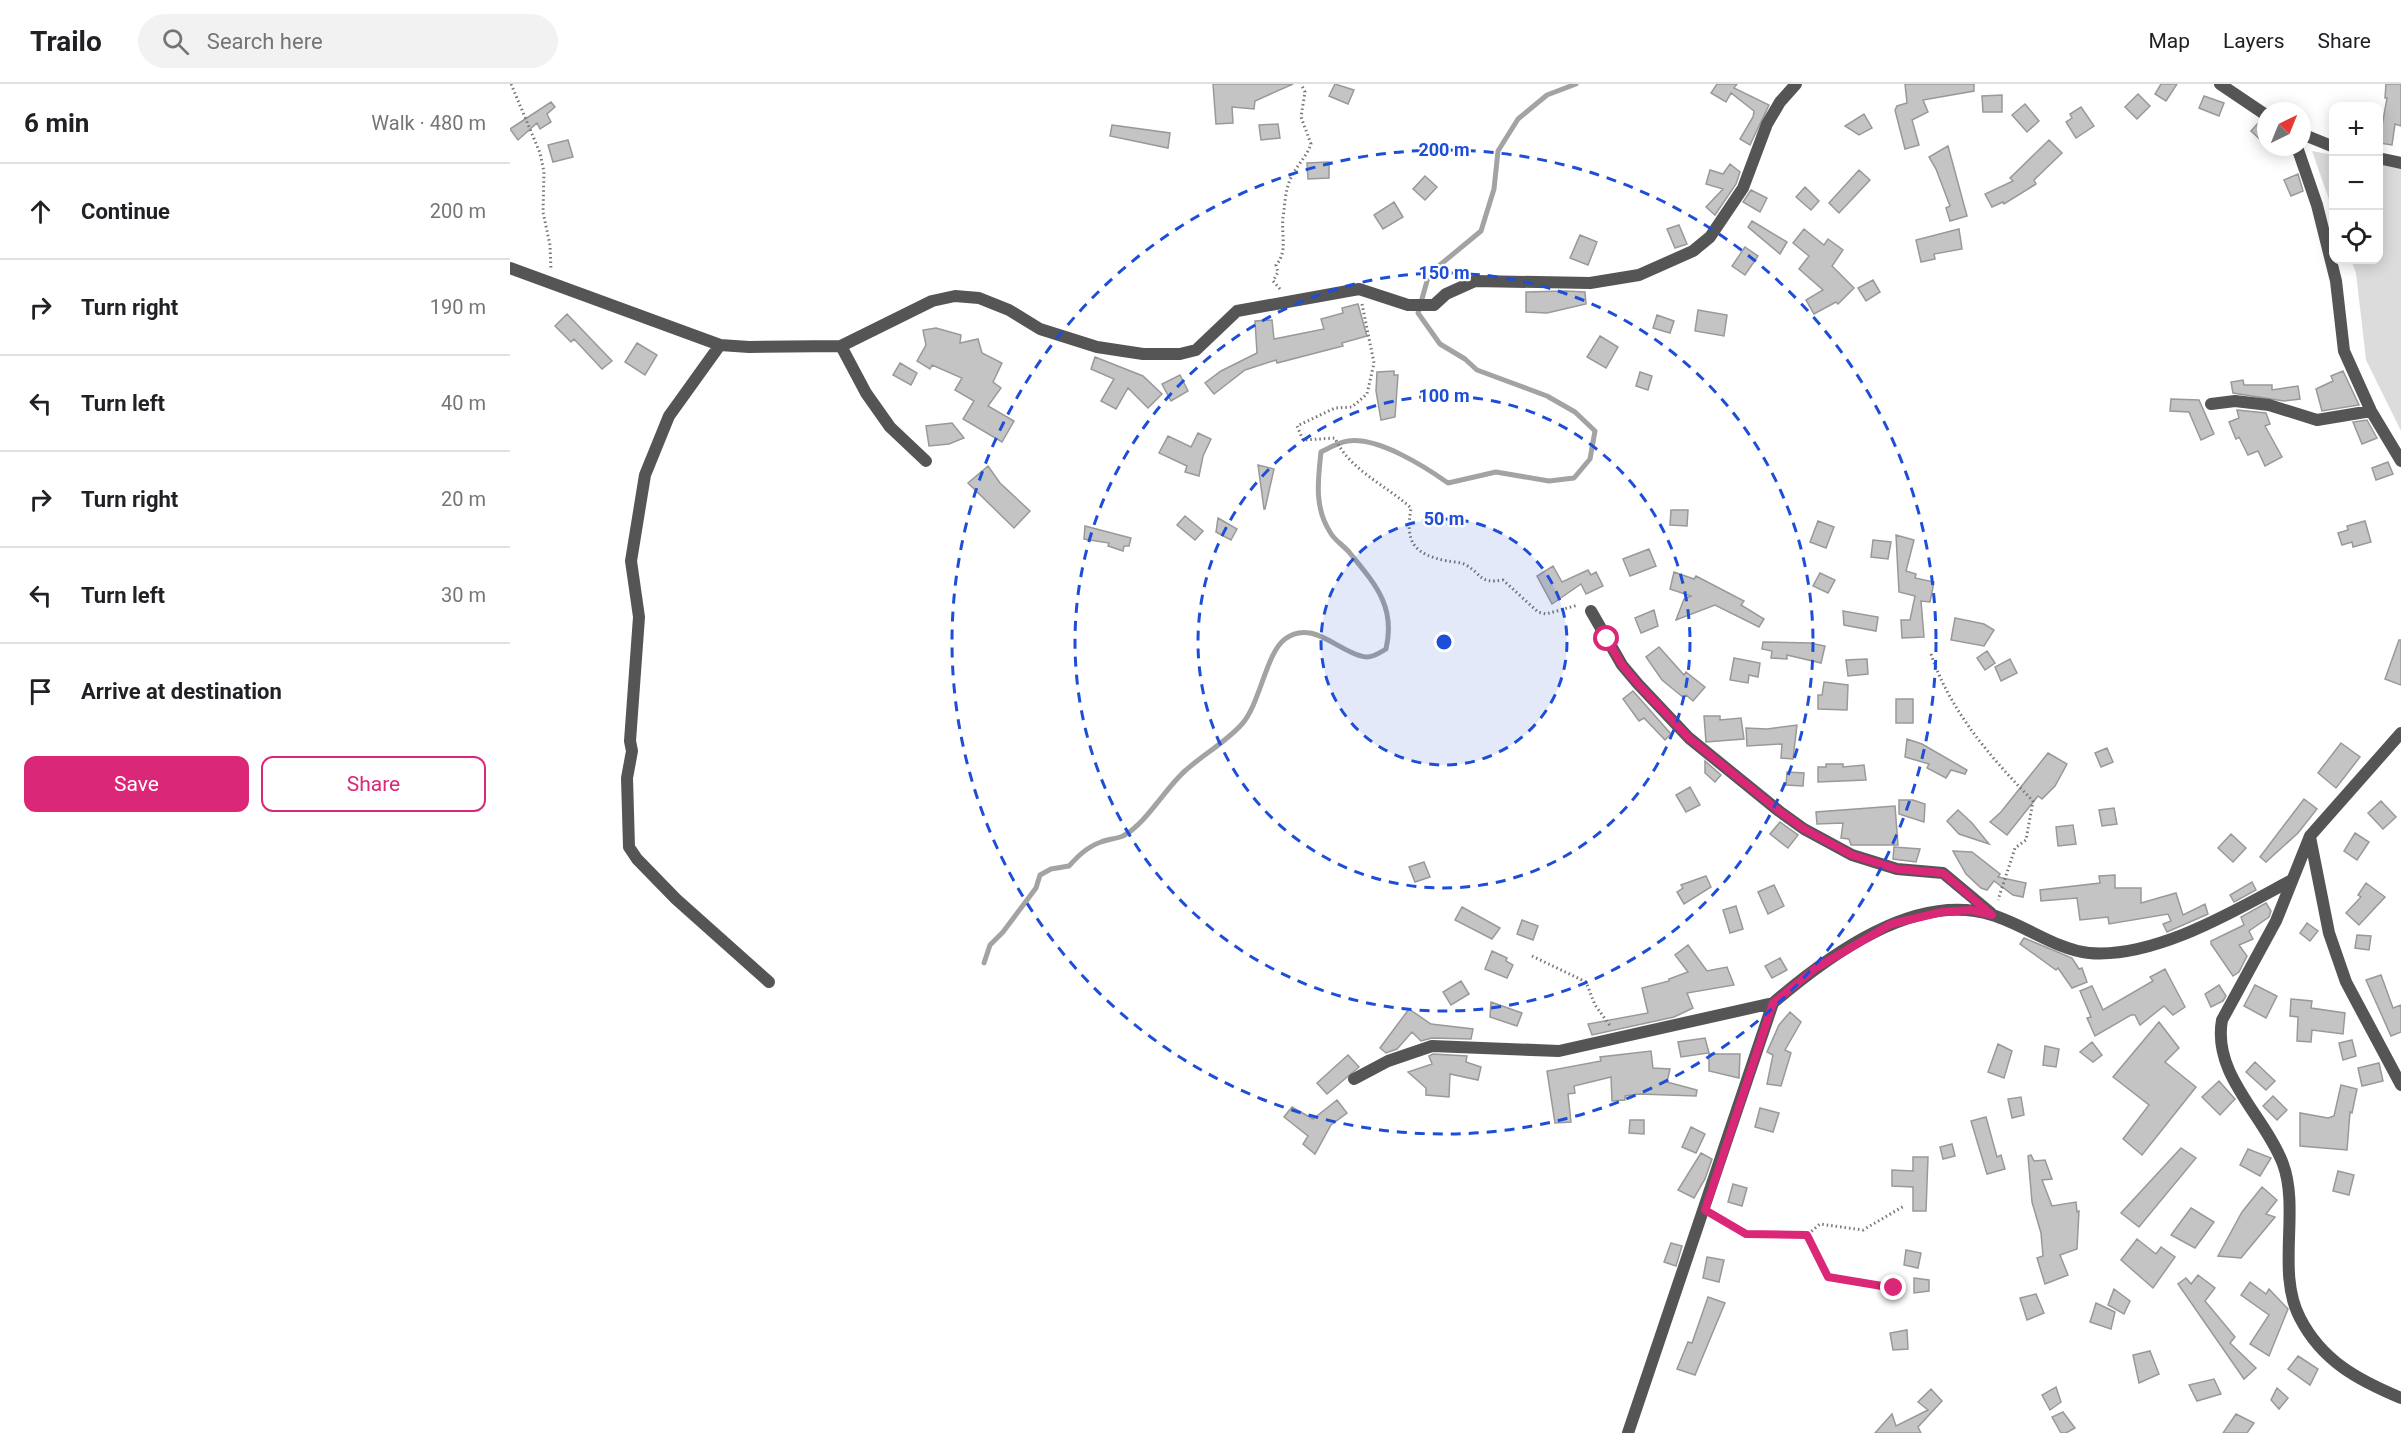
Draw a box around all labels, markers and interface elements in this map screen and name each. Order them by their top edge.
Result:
search box [138,14,558,68]
text: Trailo [30,25,102,58]
icon: search [159,25,192,58]
text: Search here [207,29,323,54]
text: Map [2148,29,2190,53]
text: Layers [2223,29,2284,53]
text: Share [2317,29,2371,53]
north arrow [2257,102,2311,156]
map controls [2329,102,2383,264]
button: + [2329,102,2383,156]
text: 6 min [24,108,89,138]
text: Walk · 480 m [371,111,486,135]
text: 200 m [1418,139,1470,160]
button: − [2329,156,2383,210]
icon: ahead [24,195,57,228]
text: Continue [81,199,170,224]
text: 200 m [430,199,486,223]
button: locate [2329,210,2383,264]
text: 150 m [1418,262,1470,283]
icon: right [24,291,57,324]
text: Turn right [81,295,178,320]
text: 190 m [430,295,486,319]
text: 100 m [1418,385,1470,406]
icon: left [24,387,57,420]
text: Turn left [81,391,165,416]
text: 40 m [441,391,486,415]
icon: right [24,483,57,516]
text: Turn right [81,487,178,512]
text: 20 m [441,487,486,511]
text: 50 m [1424,508,1464,529]
icon: left [24,579,57,612]
text: Turn left [81,583,165,608]
text: 30 m [441,583,486,607]
route start [1593,625,1619,651]
centre of rings [1434,632,1454,652]
icon: arrive [24,675,57,708]
text: Arrive at destination [81,679,282,704]
button: Save [24,756,249,812]
button: Share [261,756,486,812]
route end [1880,1274,1906,1300]

